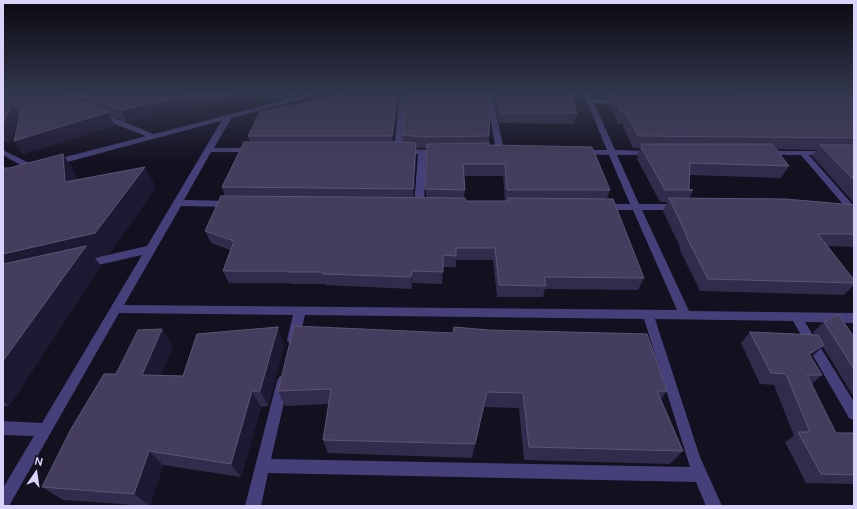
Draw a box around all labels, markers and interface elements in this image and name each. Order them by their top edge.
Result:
north arrow [16,453,56,493]
text: N [33,454,44,469]

